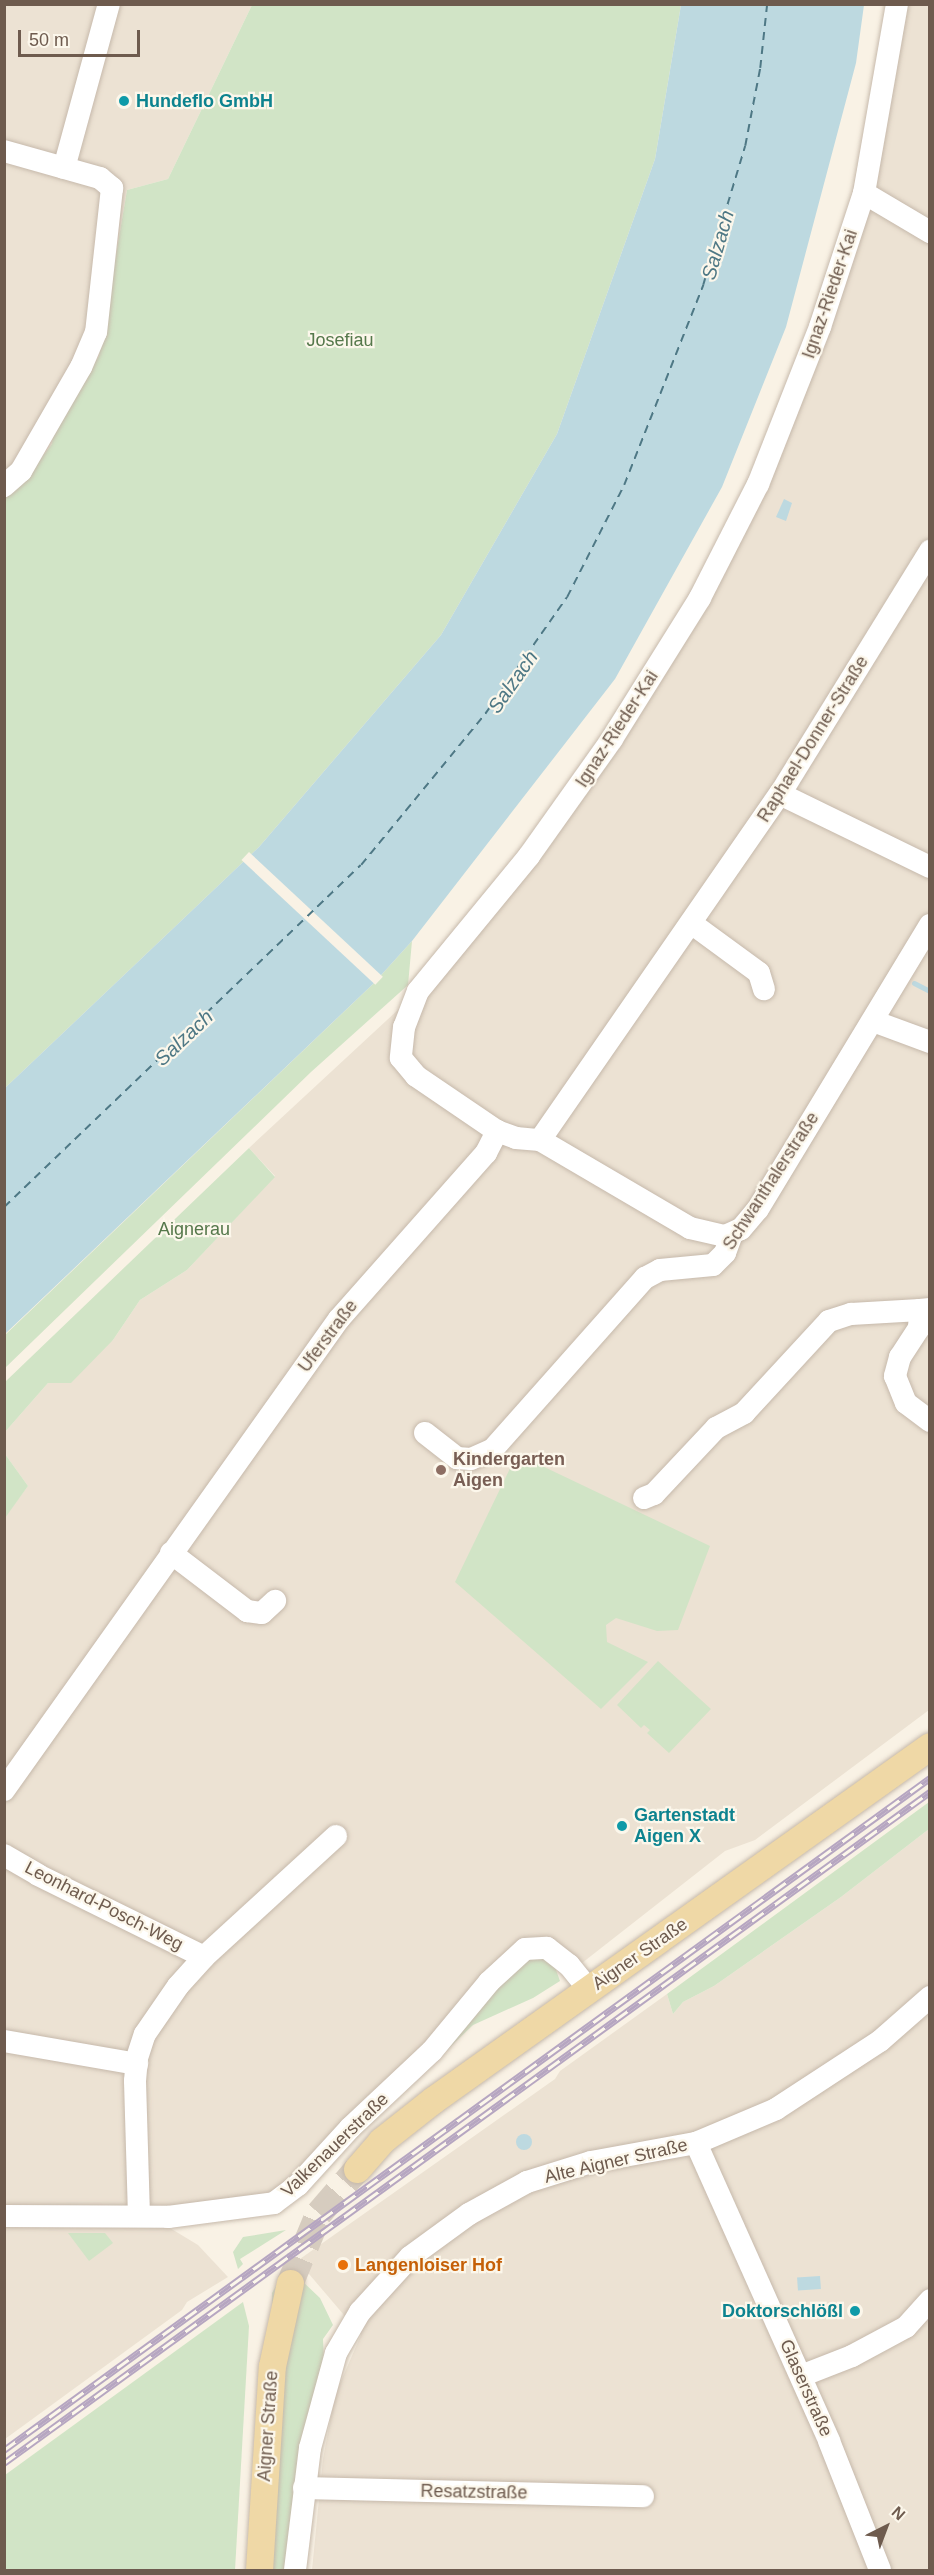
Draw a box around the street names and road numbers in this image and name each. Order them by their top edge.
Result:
street label: Ignaz-Rieder-Kai [798,227,862,361]
street label: Raphael-Donner-Straße [753,652,873,826]
street label: Ignaz-Rieder-Kai [571,666,663,792]
street label: Schwanthalerstraße [718,1108,824,1254]
street label: Uferstraße [294,1296,362,1376]
street label: Leonhard-Posch-Weg [21,1857,187,1955]
street label: Aigner Straße [588,1913,692,1995]
street label: Valkenauerstraße [277,2088,393,2202]
street label: Alte Aigner Straße [542,2134,690,2188]
street label: Glaserstraße [775,2336,837,2440]
street label: Aigner Straße [253,2370,283,2482]
street label: Resatzstraße [420,2480,528,2504]

